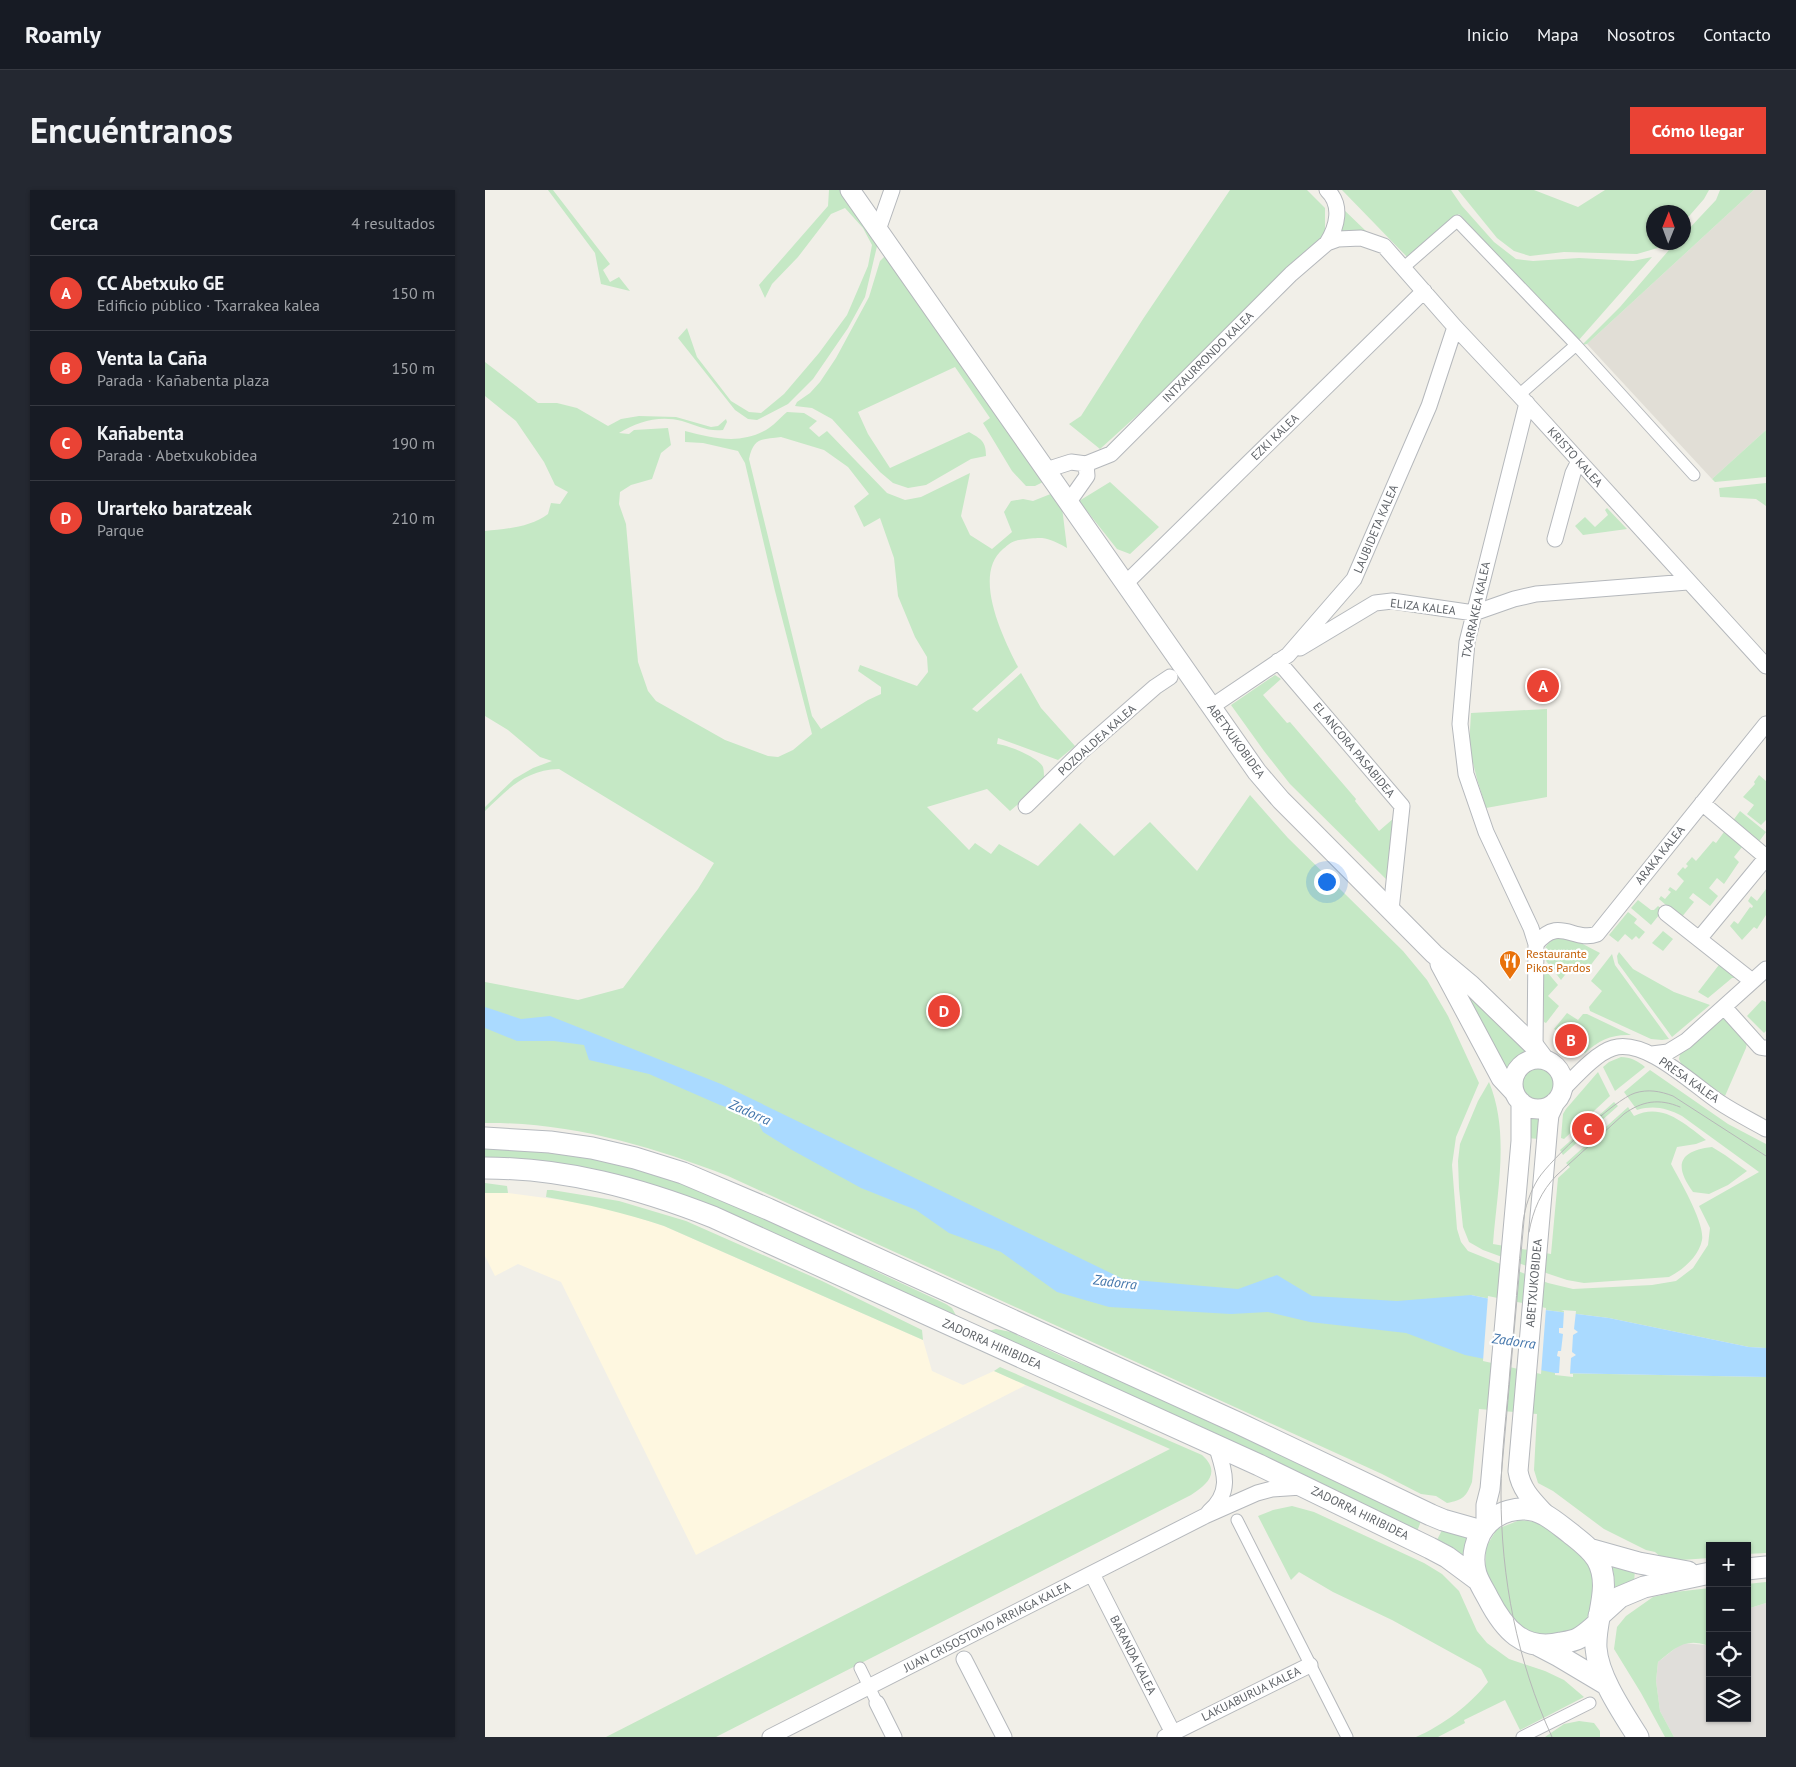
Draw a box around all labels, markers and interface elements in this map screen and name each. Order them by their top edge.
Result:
text: Roamly [25,19,101,50]
text: Inicio [1466,23,1509,46]
text: Mapa [1537,23,1579,46]
text: Nosotros [1607,23,1675,46]
text: Contacto [1703,23,1771,46]
text: Encuéntranos [30,107,233,153]
button: Cómo llegar [1630,107,1766,154]
north arrow [1646,205,1691,250]
text: Cerca [50,209,99,236]
text: 4 resultados [351,213,435,233]
text: CC Abetxuko GE [97,271,224,295]
text: A [61,283,71,303]
text: 150 m [392,283,435,303]
text: Edificio público · Txarrakea kalea [97,295,320,315]
street label: INTXAURRONDO KALEA [1159,308,1256,405]
text: Venta la Caña [97,346,207,370]
text: B [61,358,71,378]
text: 150 m [392,358,435,378]
text: Parada · Kañabenta plaza [97,370,270,390]
street label: EZKI KALEA [1248,410,1302,463]
text: Kañabenta [97,421,184,445]
street label: KRISTO KALEA [1545,424,1606,490]
text: C [62,433,70,453]
text: 190 m [392,433,435,453]
text: Parada · Abetxukobidea [97,445,257,465]
street label: LAUBIDETA KALEA [1350,482,1401,576]
text: Urarteko baratzeak [97,496,252,520]
text: D [61,508,71,528]
text: 210 m [392,508,435,528]
text: Parque [97,520,144,540]
street label: TXARRAKEA KALEA [1458,560,1493,660]
street label: ELIZA KALEA [1389,595,1457,618]
pin: A [1527,667,1559,705]
street label: EL ANCORA PASABIDEA [1310,699,1399,800]
street label: ABETXUKOBIDEA [1204,700,1269,781]
street label: POZOALDEA KALEA [1055,701,1139,778]
street label: ARAKA KALEA [1631,822,1688,887]
your location [1314,869,1340,895]
place label: Restaurante Pikos Pardos [1526,946,1590,975]
restaurant icon: Restaurante Pikos Pardos [1498,949,1522,980]
pin: D [928,992,960,1030]
pin: B [1555,1021,1587,1059]
street label: PRESA KALEA [1656,1053,1722,1106]
water label: Zadorra [725,1094,774,1129]
pin: C [1572,1110,1604,1148]
street label: ABETXUKOBIDEA [1522,1238,1545,1328]
water label: Zadorra [1091,1270,1138,1294]
street label: ZADORRA HIRIBIDEA [940,1315,1044,1372]
water label: Zadorra [1490,1329,1537,1353]
street label: ZADORRA HIRIBIDEA [1309,1482,1412,1543]
map controls [1706,1542,1751,1722]
button: + [1706,1542,1751,1587]
street label: JUAN CRISOSTOMO ARRIAGA KALEA [900,1578,1073,1676]
button: − [1706,1587,1751,1632]
street label: BARANDA KALEA [1107,1613,1160,1697]
button: locate [1706,1632,1751,1677]
street label: LAKUABURUA KALEA [1199,1663,1303,1724]
button: layers [1706,1677,1751,1722]

